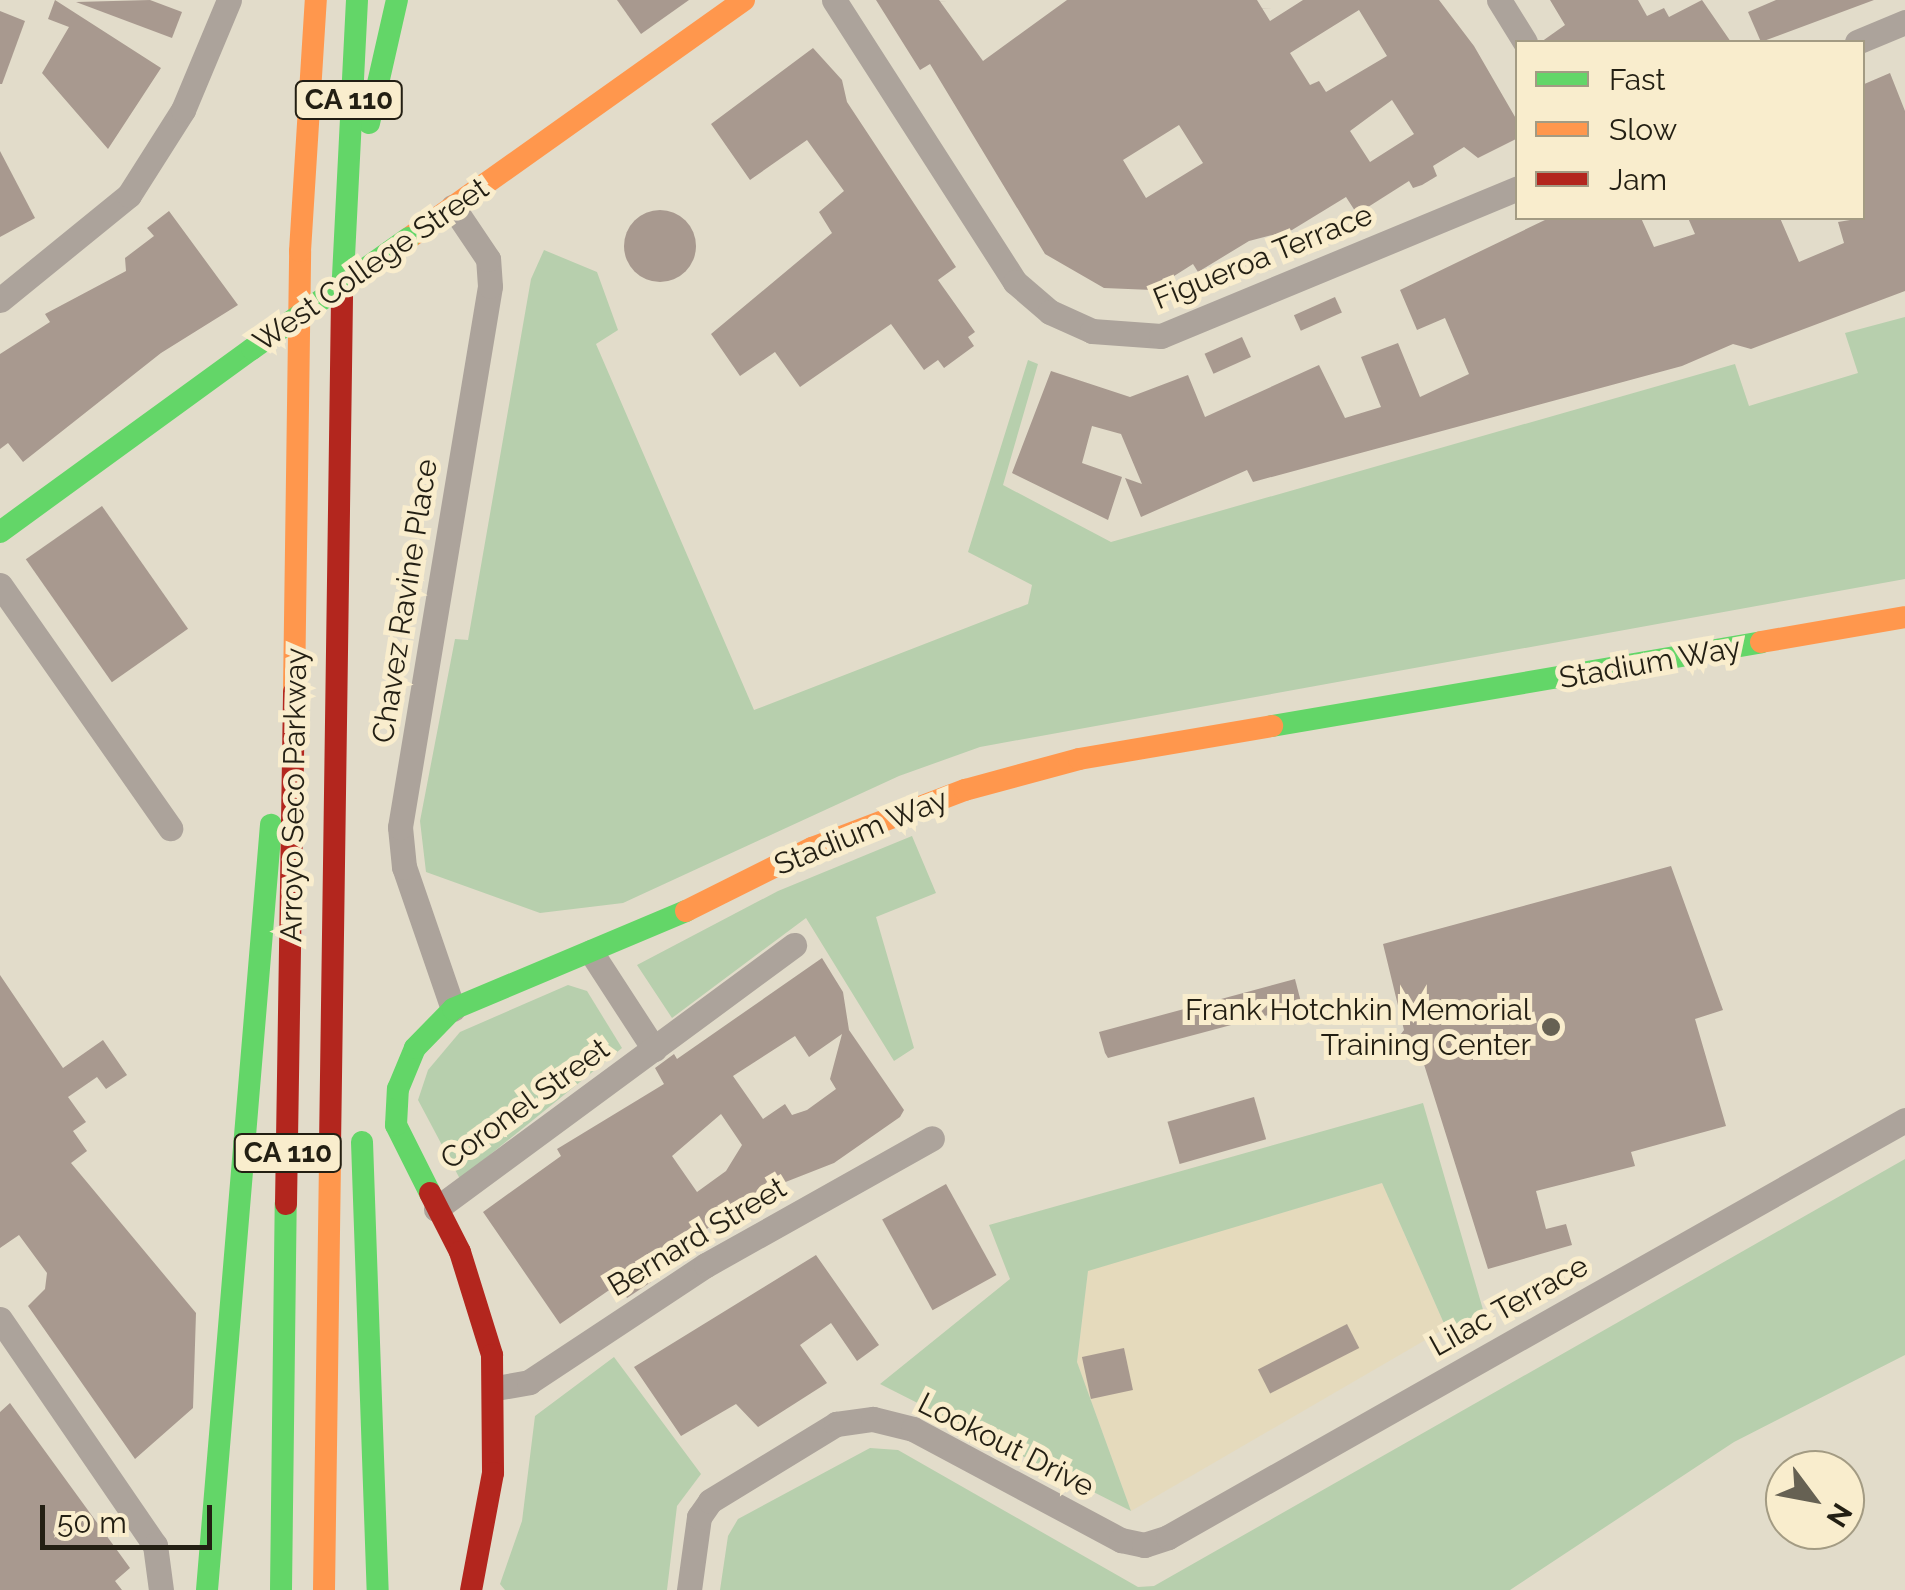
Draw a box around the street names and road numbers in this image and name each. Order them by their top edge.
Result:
road number: CA 110 [294,77,404,123]
street label: West College Street [247,170,495,360]
street label: Figueroa Terrace [1148,196,1378,318]
street label: Chavez Ravine Place [365,457,445,745]
street label: Stadium Way [1556,629,1744,697]
street label: Arroyo Seco Parkway [273,648,315,942]
street label: Stadium Way [769,781,953,883]
street label: Coronel Street [433,1031,617,1177]
road number: CA 110 [233,1130,343,1176]
street label: Bernard Street [601,1170,793,1304]
street label: Lilac Terrace [1423,1247,1595,1365]
street label: Lookout Drive [912,1385,1100,1505]

